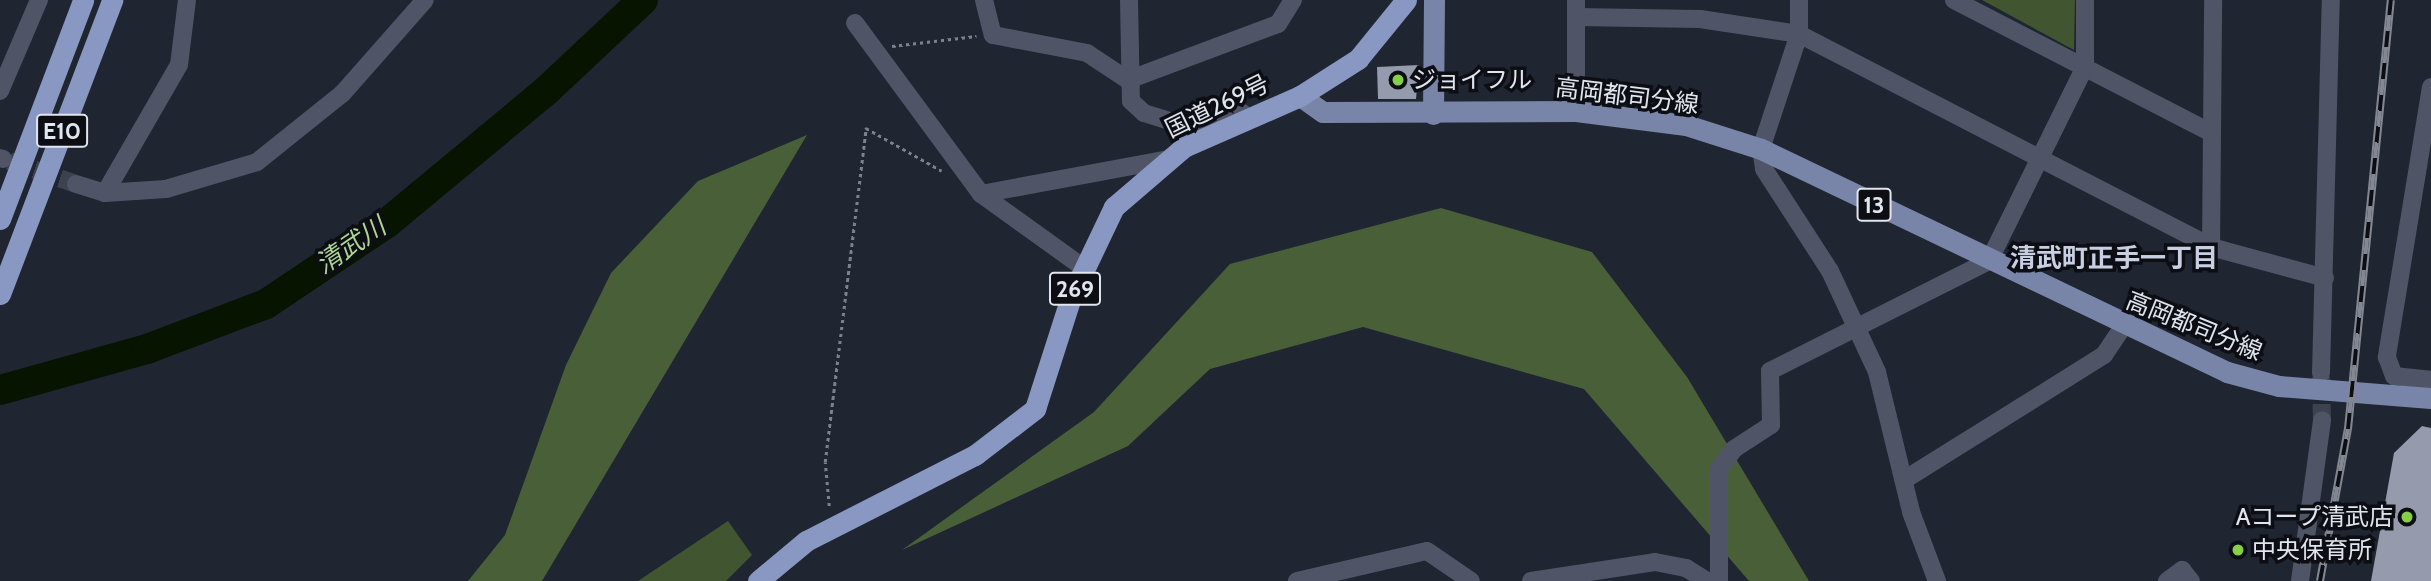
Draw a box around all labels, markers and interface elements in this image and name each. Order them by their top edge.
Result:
place label: ジョイフル [1412,66,1532,94]
street label: 国道269号 [1160,69,1274,143]
marker: ジョイフル [1390,72,1406,88]
street label: 高岡都司分線 [1554,73,1700,119]
road number: E10 [36,112,88,150]
road number: 13 [1856,186,1892,224]
water label: 清武川 [310,211,392,281]
district label: 清武町正手一丁目 [2010,243,2218,275]
road number: 269 [1049,270,1101,308]
street label: 高岡都司分線 [2122,286,2266,366]
place label: Aコープ清武店 [2234,503,2393,531]
marker: Aコープ清武店 [2399,509,2415,525]
place label: 中央保育所 [2252,536,2372,564]
marker: 中央保育所 [2230,542,2246,558]

